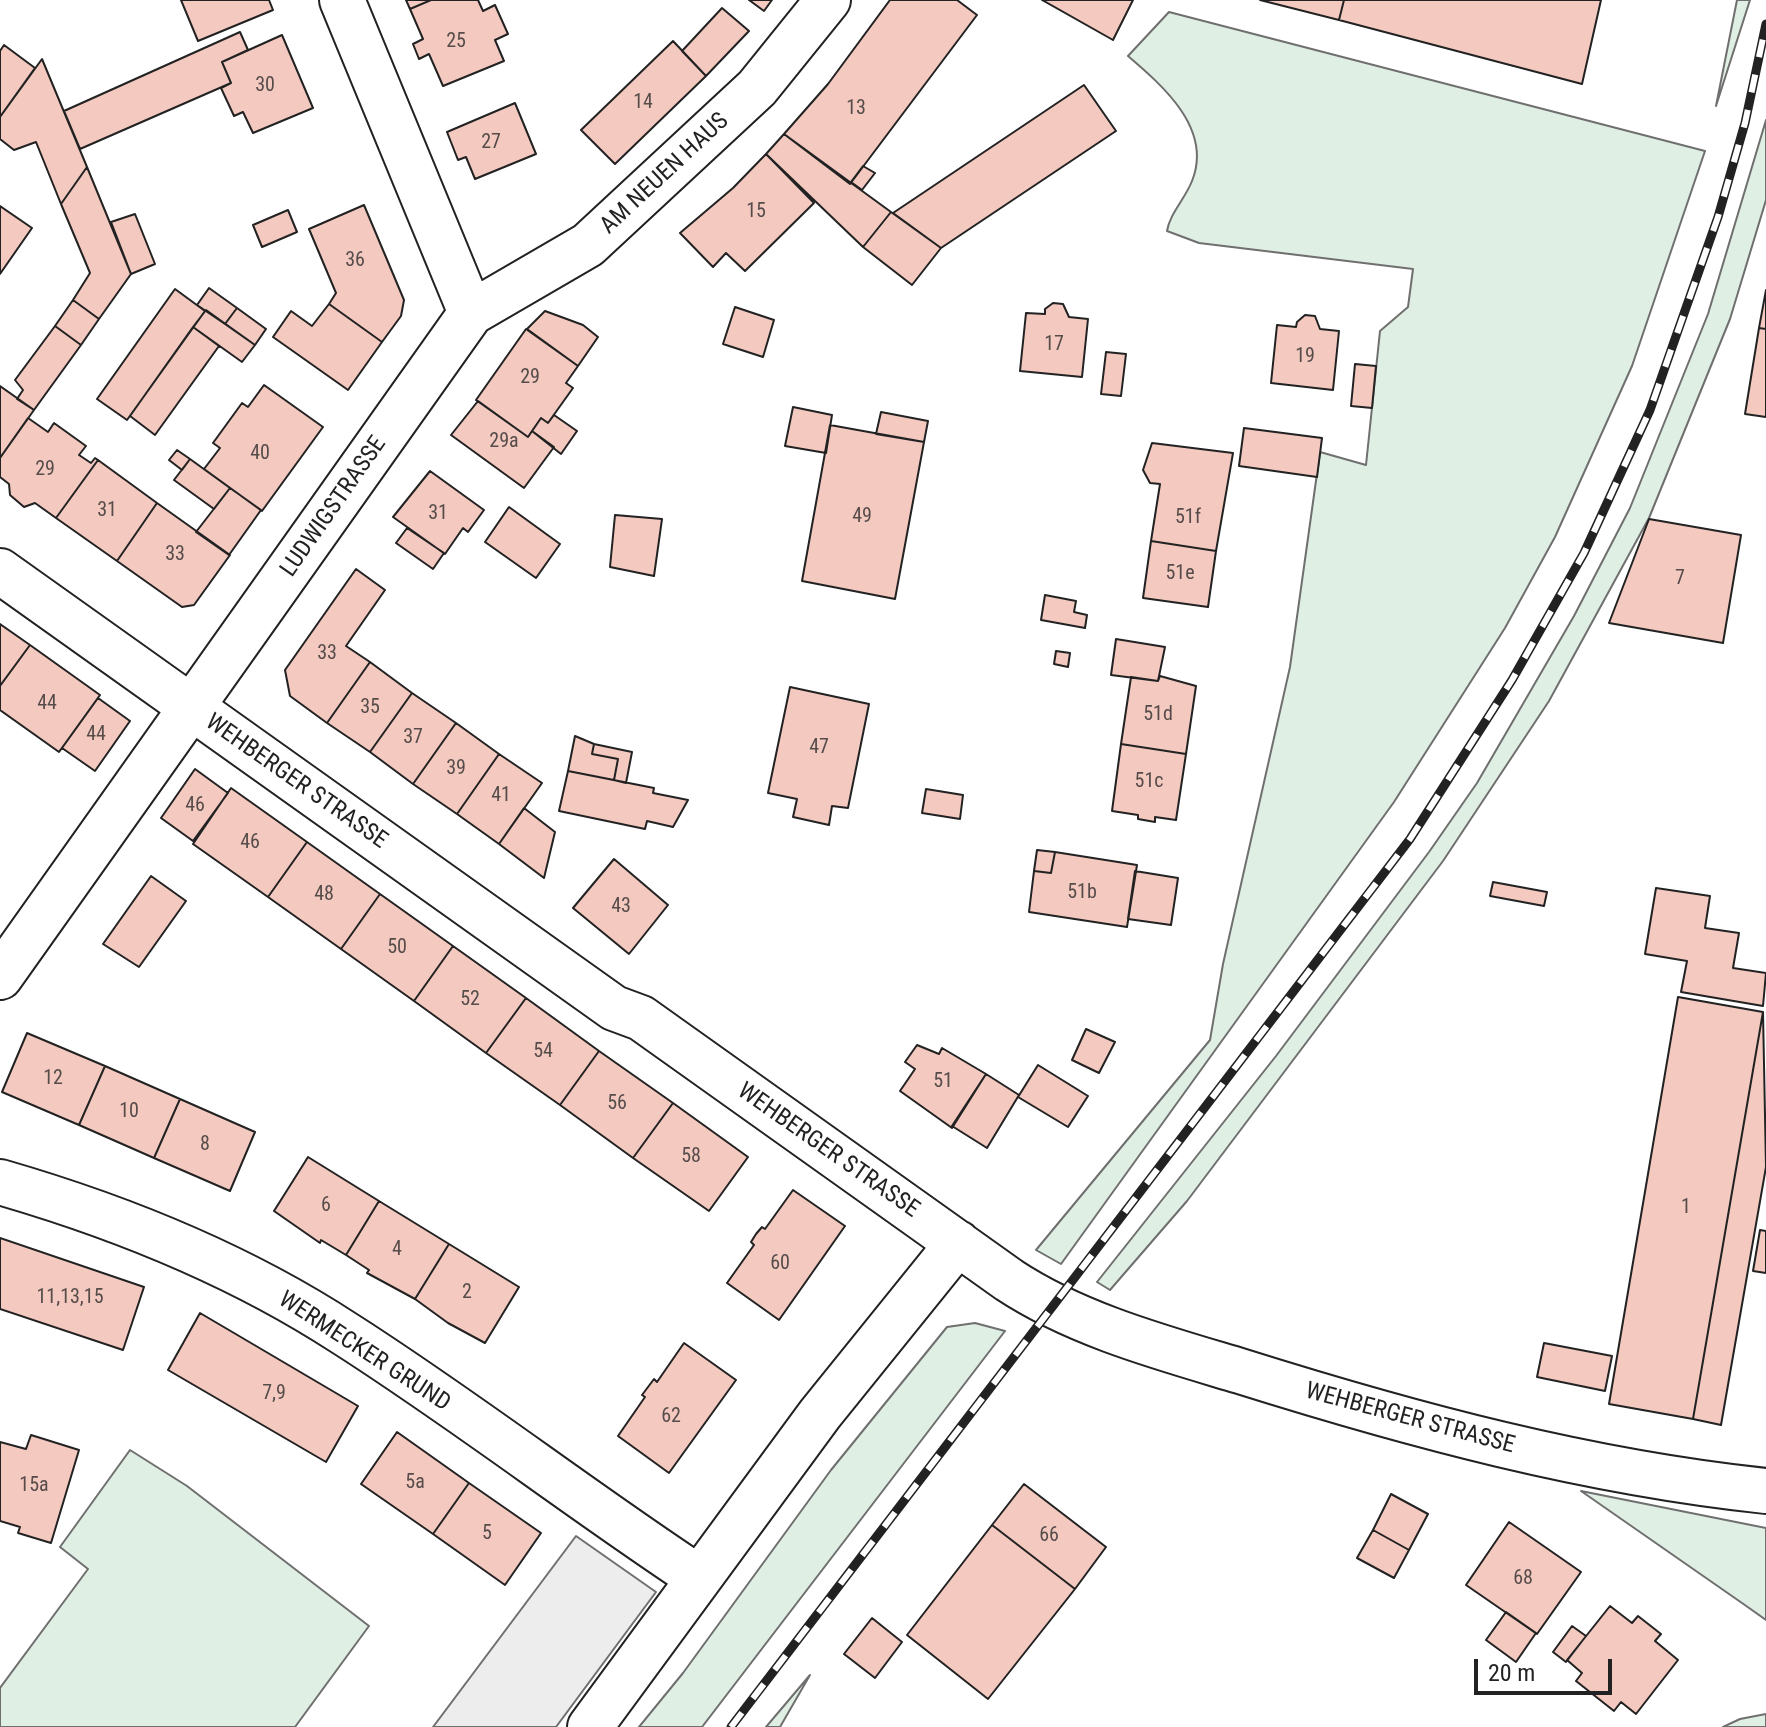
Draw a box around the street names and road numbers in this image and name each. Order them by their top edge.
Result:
street label: AM NEUEN HAUS [595,107,735,241]
street label: LUDWIGSTRASSE [275,431,393,583]
street label: WEHBERGER STRASSE [199,708,393,856]
street label: WEHBERGER STRASSE [731,1077,925,1225]
street label: WERMECKER GRUND [273,1286,455,1418]
street label: WEHBERGER STRASSE [1302,1377,1518,1461]

